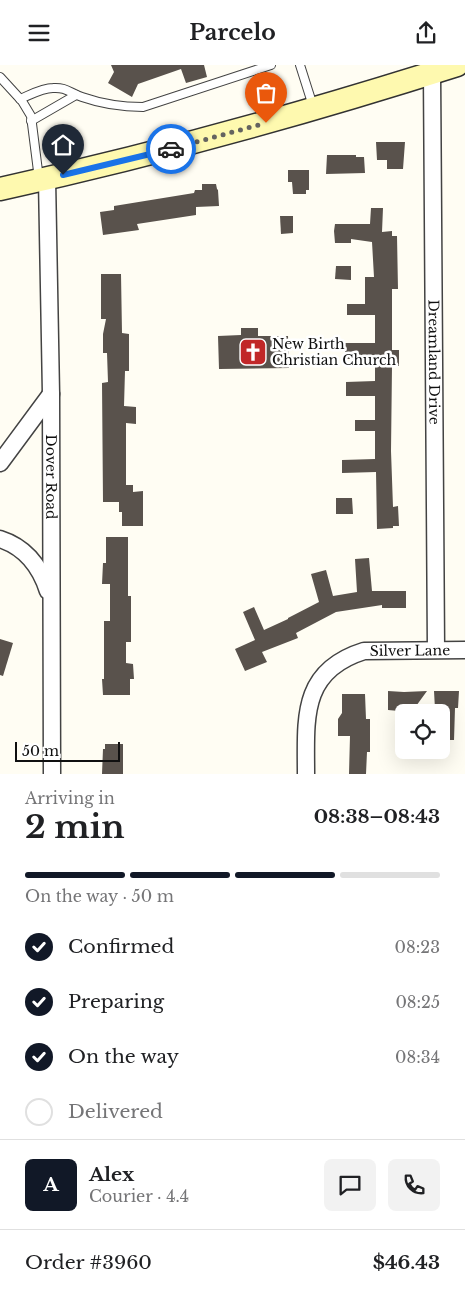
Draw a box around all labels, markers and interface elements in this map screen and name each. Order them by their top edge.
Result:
icon: menu [25,19,53,47]
text: Parcelo [189,19,276,46]
icon: share [412,19,440,47]
pin [245,72,287,123]
icon: bag [252,79,280,107]
pin [42,124,84,175]
courier [146,124,196,174]
icon: home [49,131,77,159]
icon: car [157,135,185,163]
street label: Dreamland Drive [425,299,443,425]
place label: New Birth Christian Church [272,335,396,369]
church icon: New Birth Christian Church [238,337,268,367]
street label: Dover Road [42,434,60,520]
street label: Silver Lane [370,641,450,660]
map controls [395,704,450,759]
button: locate [395,704,450,759]
scale bar [15,739,120,762]
text: 50 m [22,742,59,760]
text: Arriving in [25,788,115,808]
text: 08:38–08:43 [314,805,440,828]
text: 2 min [25,807,125,847]
text: On the way · 50 m [25,886,174,906]
icon: check [25,933,53,961]
text: Confirmed [68,935,174,958]
text: 08:23 [395,937,440,957]
icon: check [25,988,53,1016]
text: Preparing [68,990,164,1013]
text: 08:25 [395,992,440,1012]
icon: check [25,1043,53,1071]
text: On the way [68,1045,179,1068]
text: 08:34 [395,1047,440,1067]
text: Delivered [68,1100,163,1123]
button: chat [324,1159,376,1211]
button: phone [388,1159,440,1211]
text: Alex [89,1163,134,1186]
text: A [43,1173,59,1196]
text: Courier · 4.4 [89,1186,189,1206]
text: Order #3960 [25,1251,152,1274]
text: $46.43 [373,1251,440,1274]

